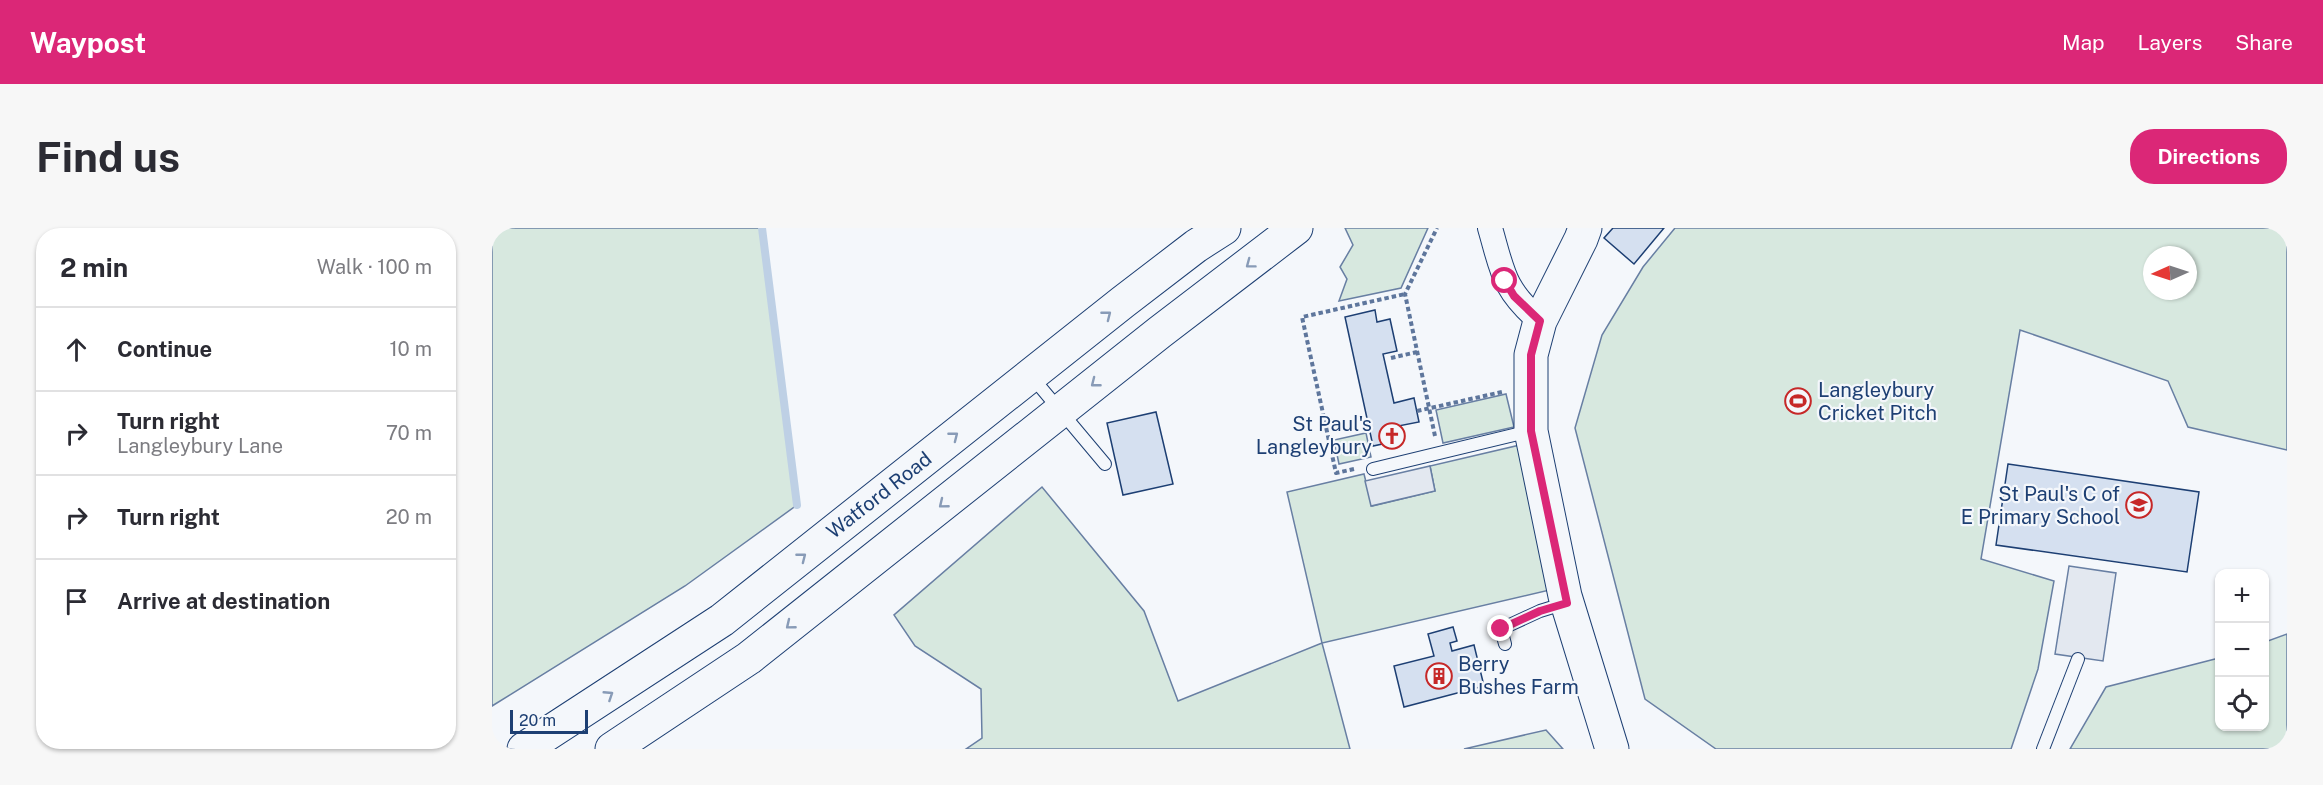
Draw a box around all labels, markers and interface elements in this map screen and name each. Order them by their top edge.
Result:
text: Waypost [30,26,146,59]
text: Map [2062,30,2105,55]
text: Layers [2138,30,2202,55]
text: Share [2235,30,2293,55]
button: Directions [2130,129,2287,184]
text: Find us [36,132,180,181]
north arrow [2143,246,2197,300]
text: 2 min [60,252,128,283]
text: Walk · 100 m [317,255,432,279]
one-way arrow [1246,256,1257,267]
route start [1491,267,1517,293]
one-way arrow [1100,311,1111,322]
icon: ahead [60,333,93,366]
text: Continue [117,336,212,362]
text: 10 m [389,337,432,361]
one-way arrow [1091,375,1102,386]
place label: Langleybury Cricket Pitch [1818,378,1937,425]
sports icon: Langleybury Cricket Pitch [1783,386,1813,416]
text: Turn right [117,408,220,434]
place label: St Paul's Langleybury [1256,412,1372,459]
icon: right [60,417,93,450]
text: 70 m [386,421,432,445]
church icon: St Paul's Langleybury [1377,421,1407,451]
one-way arrow [948,432,959,443]
text: Langleybury Lane [117,434,283,458]
street label: Watford Road [822,447,936,543]
place label: St Paul's C of E Primary School [1961,482,2120,529]
school or university icon: St Paul's C of E Primary School [2124,490,2154,520]
one-way arrow [939,496,950,507]
icon: right [60,501,93,534]
text: Turn right [117,504,220,530]
text: 20 m [386,505,432,529]
one-way arrow [795,553,806,564]
map controls [2215,569,2269,731]
button: + [2215,569,2269,623]
icon: arrive [60,585,93,618]
text: Arrive at destination [117,588,330,614]
route end [1487,615,1513,641]
one-way arrow [786,618,797,629]
button: − [2215,623,2269,677]
place label: Berry Bushes Farm [1458,652,1579,699]
building icon: Berry Bushes Farm [1424,661,1454,691]
button: locate [2215,677,2269,731]
one-way arrow [602,691,613,702]
scale bar [510,707,588,735]
text: 20 m [519,711,556,730]

